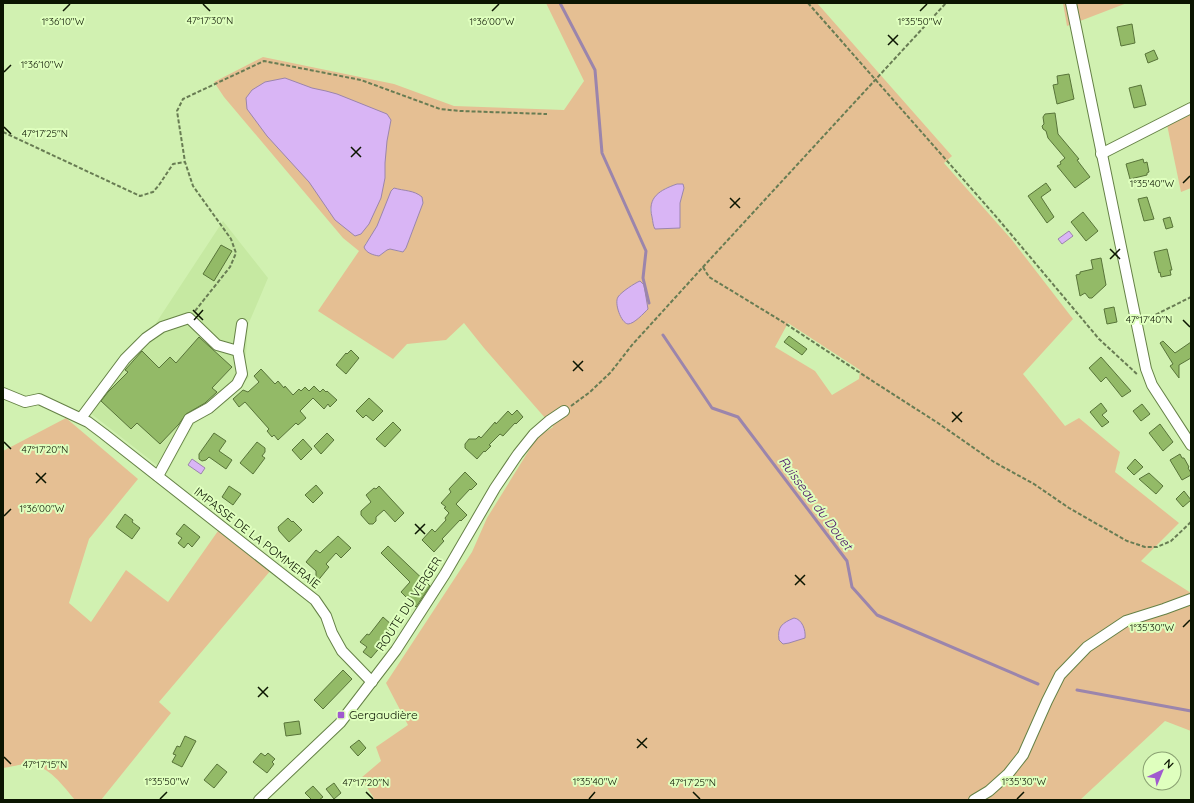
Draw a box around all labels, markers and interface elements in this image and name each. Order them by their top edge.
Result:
text: 47°17'30"N [187,14,233,27]
text: 1°36'10"W [42,15,85,28]
text: 1°36'00"W [470,15,515,28]
text: 1°35'50"W [898,15,943,28]
text: 1°36'10"W [21,58,64,71]
text: 47°17'25"N [22,127,68,140]
text: 1°35'40"W [1130,177,1175,190]
text: 47°17'40"N [1126,313,1172,326]
text: 47°17'20"N [22,443,68,456]
water label: Ruisseau du Douet [776,453,857,554]
street label: IMPASSE DE LA POMMERAIE [191,484,323,592]
text: 1°36'00"W [20,502,65,515]
street label: ROUTE DU VERGER [373,554,445,654]
text: 1°35'30"W [1130,621,1174,634]
place label: Gergaudière [349,707,418,722]
marker: Gergaudière [336,710,346,720]
north arrow [1142,751,1182,791]
text: N [1161,756,1177,772]
text: 47°17'15"N [23,758,67,771]
text: 1°35'50"W [145,775,190,788]
text: 1°35'40"W [573,775,618,788]
text: 1°35'30"W [1002,775,1046,788]
text: 47°17'20"N [343,776,389,789]
text: 47°17'25"N [670,776,716,789]

